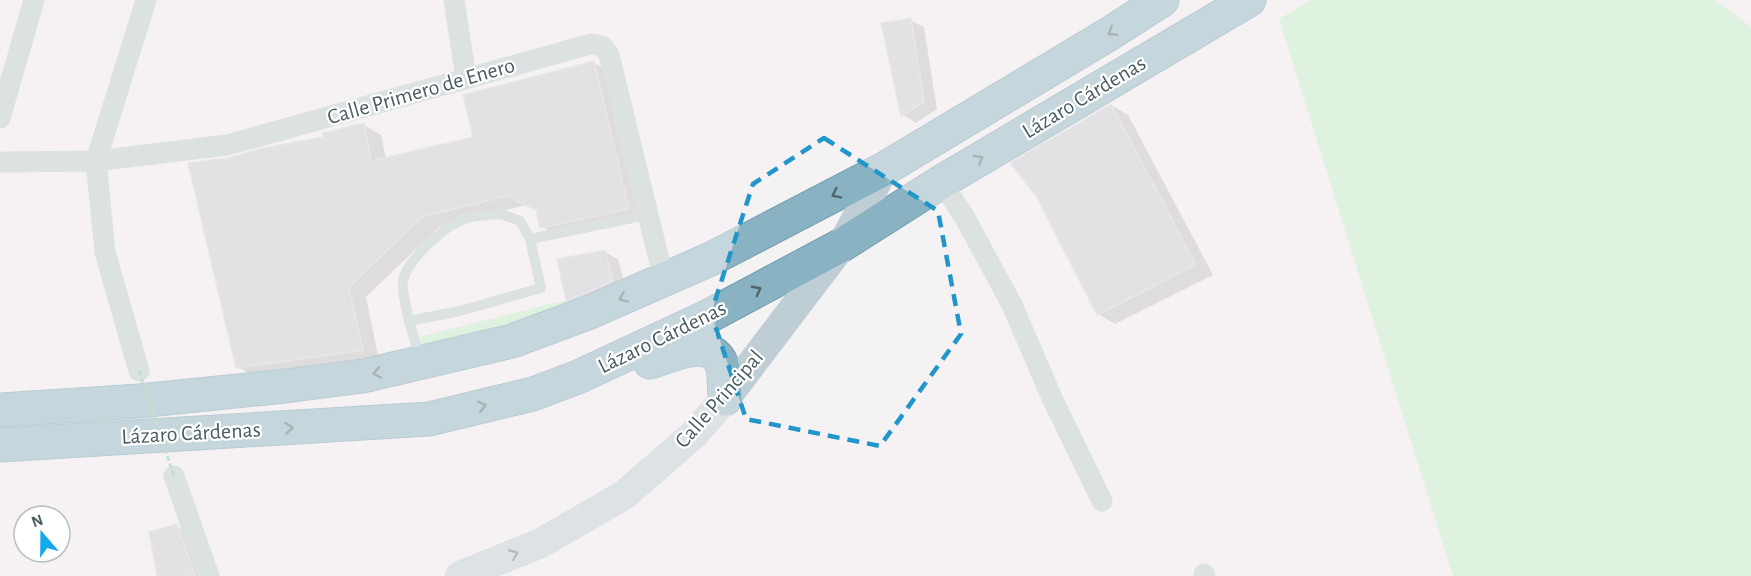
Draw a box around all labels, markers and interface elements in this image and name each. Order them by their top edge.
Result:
one-way arrow [1108,24,1119,35]
street label: Lázaro Cárdenas [1019,52,1149,142]
street label: Calle Primero de Enero [325,54,517,128]
one-way arrow [973,155,983,167]
one-way arrow [831,187,842,198]
one-way arrow [751,286,761,297]
one-way arrow [618,291,629,303]
street label: Lázaro Cárdenas [594,297,730,377]
street label: Calle Principal [671,346,767,452]
one-way arrow [372,366,382,379]
one-way arrow [477,401,487,414]
street label: Lázaro Cárdenas [121,418,261,448]
one-way arrow [284,421,293,434]
north arrow [12,504,72,564]
text: N [29,511,45,530]
one-way arrow [508,549,519,561]

